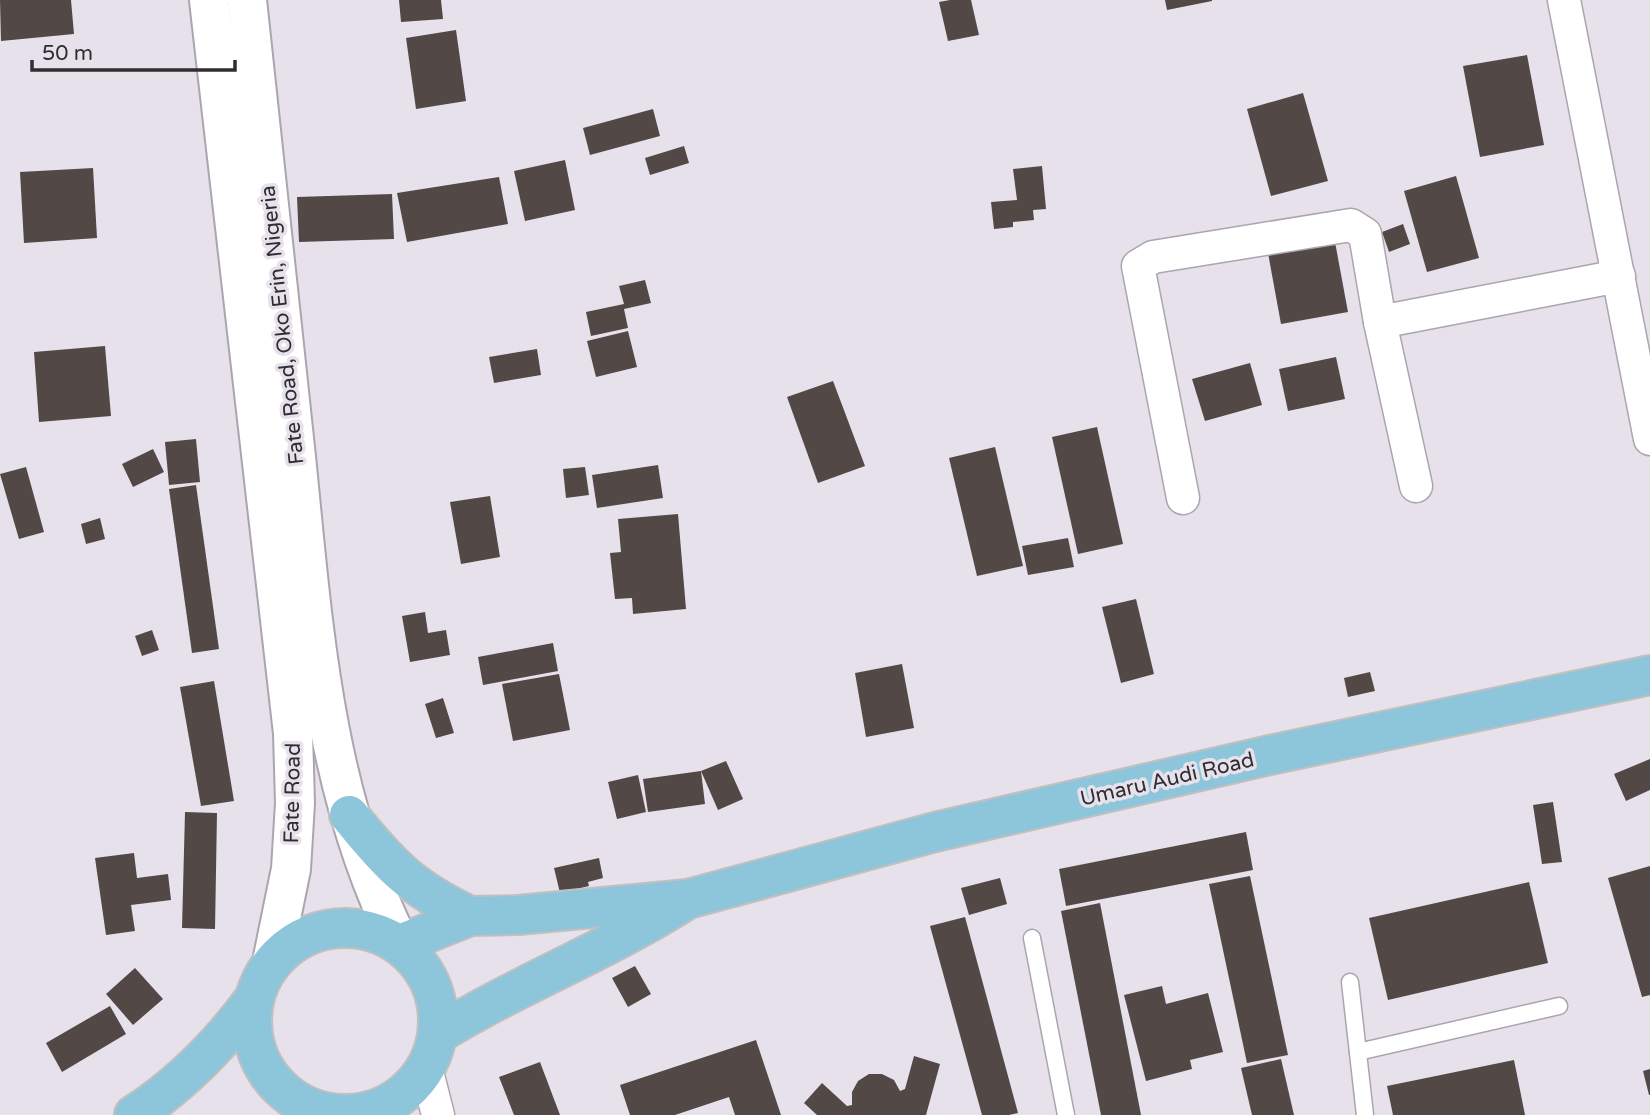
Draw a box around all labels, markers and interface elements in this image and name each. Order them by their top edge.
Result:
scale bar [32,28,234,72]
text: 50 m [42,41,93,66]
street label: Fate Road, Oko Erin, Nigeria [255,184,310,466]
street label: Fate Road [279,742,306,844]
street label: Umaru Audi Road [1078,747,1257,812]

